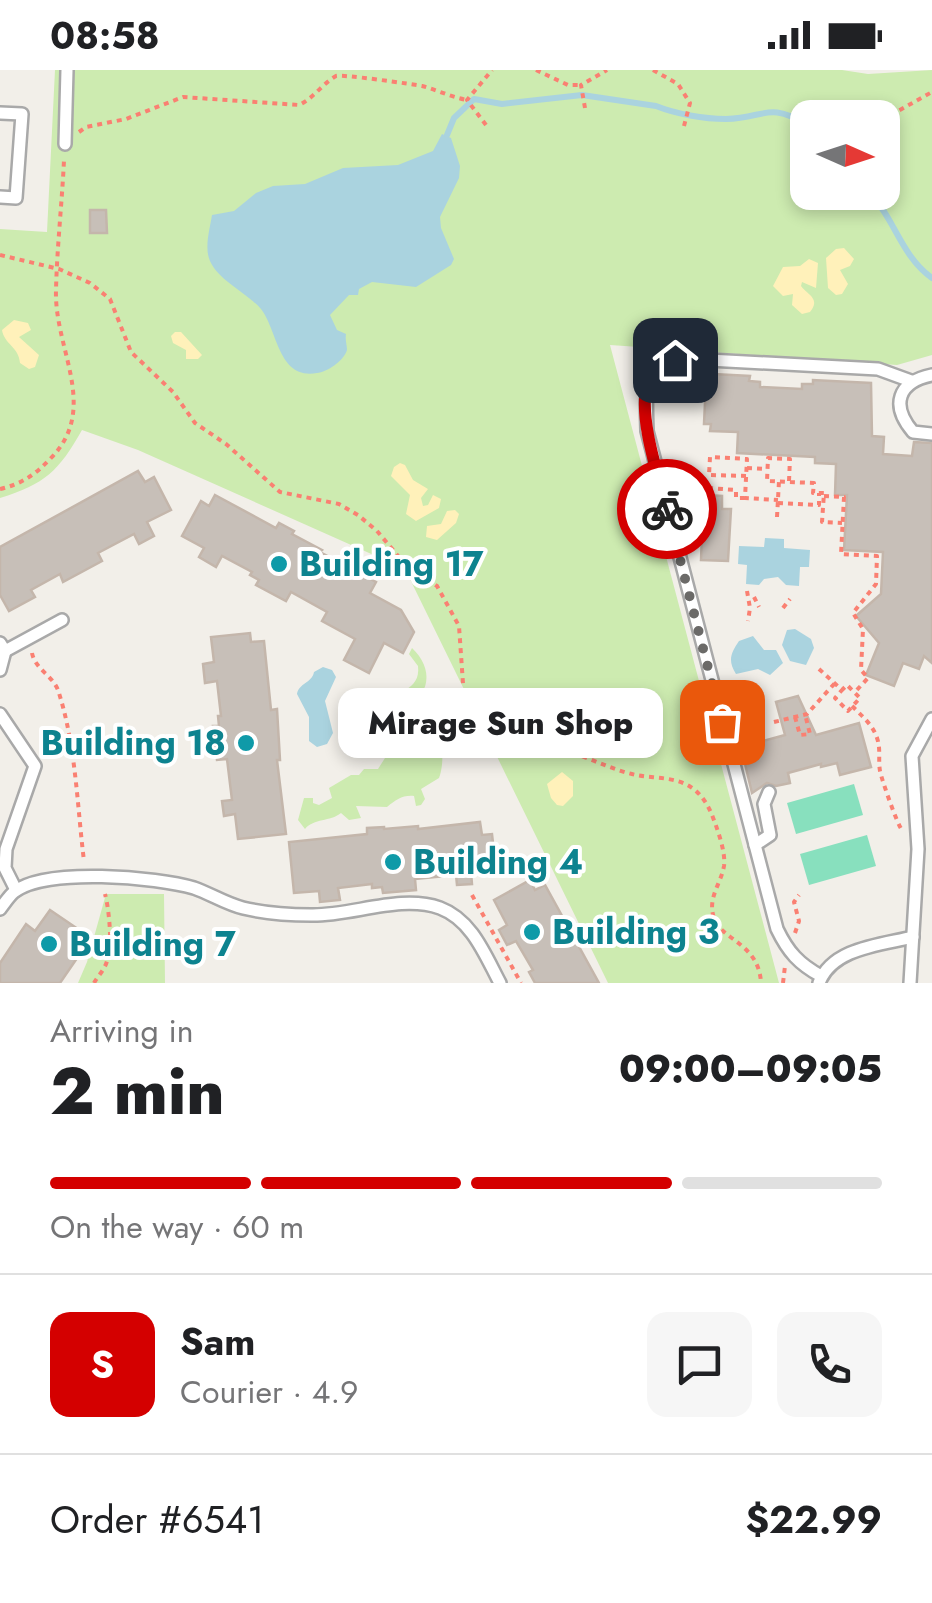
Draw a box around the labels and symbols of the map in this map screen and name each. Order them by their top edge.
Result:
north arrow [790,100,900,210]
pin [633,318,718,403]
courier [617,459,717,559]
place label: Building 17 [299,539,485,589]
marker: Building 17 [268,553,290,575]
pin [680,680,765,765]
callout: Mirage Sun Shop [337,687,662,757]
place label: Building 18 [41,718,226,768]
marker: Building 18 [235,732,257,754]
place label: Building 4 [413,837,583,887]
marker: Building 4 [382,851,404,873]
place label: Building 3 [552,907,719,957]
place label: Building 7 [69,919,237,969]
marker: Building 3 [521,921,543,943]
marker: Building 7 [38,933,60,955]

